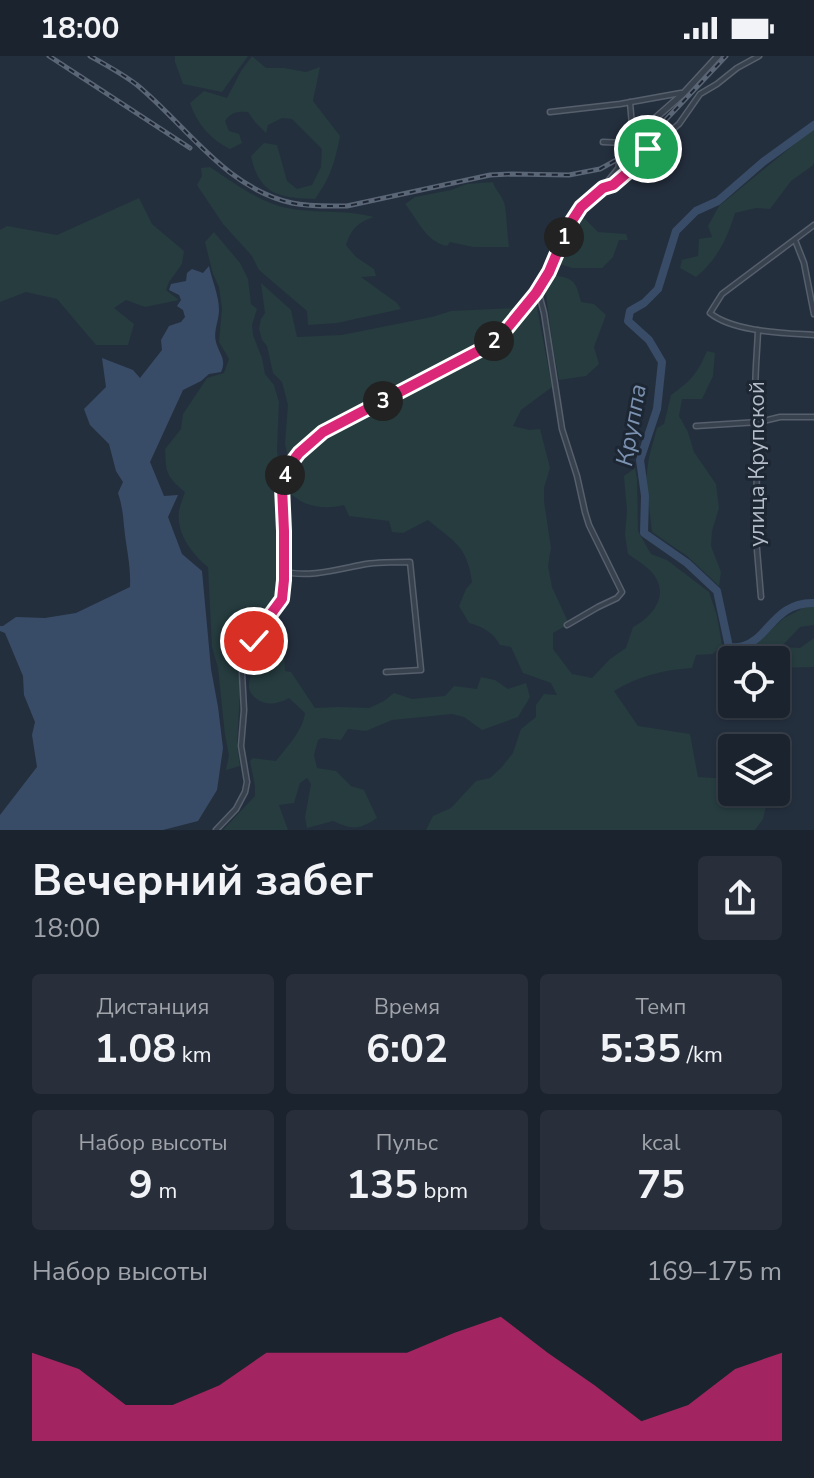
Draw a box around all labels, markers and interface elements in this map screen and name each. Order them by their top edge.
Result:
text: 18:00 [40,8,119,49]
pin [614,115,682,183]
icon: arrive [626,127,670,171]
pin: 1 [544,217,584,257]
text: 1 [557,222,571,252]
pin: 2 [474,321,514,361]
text: 2 [487,326,501,356]
pin: 3 [363,381,403,421]
water label: Круппа [608,381,654,469]
street label: улица Крупской [742,381,772,547]
text: 3 [376,386,390,416]
pin: 4 [265,455,305,495]
text: 4 [278,460,292,490]
pin [220,607,288,675]
icon: check [232,619,276,663]
map controls [718,646,790,806]
button: locate [718,646,790,718]
button: layers [718,734,790,806]
text: Вечерний забег [32,851,373,911]
button: share [698,856,782,940]
text: 18:00 [32,911,100,946]
text: Дистанция [97,992,209,1022]
text: Время [374,992,440,1022]
text: Темп [636,992,686,1022]
text: 1.08 [94,1022,176,1076]
text: 6:02 [366,1022,448,1076]
text: 5:35 [599,1022,681,1076]
text: km [176,1040,212,1070]
text: /km [681,1040,723,1070]
text: Набор высоты [79,1128,228,1158]
text: Пульс [376,1128,438,1158]
text: kcal [642,1128,681,1158]
text: 9 [129,1158,153,1212]
text: 135 [346,1158,418,1212]
text: 75 [637,1158,685,1212]
text: m [153,1176,177,1206]
text: bpm [418,1176,468,1206]
text: Набор высоты [32,1254,208,1289]
text: 169–175 m [646,1254,782,1289]

